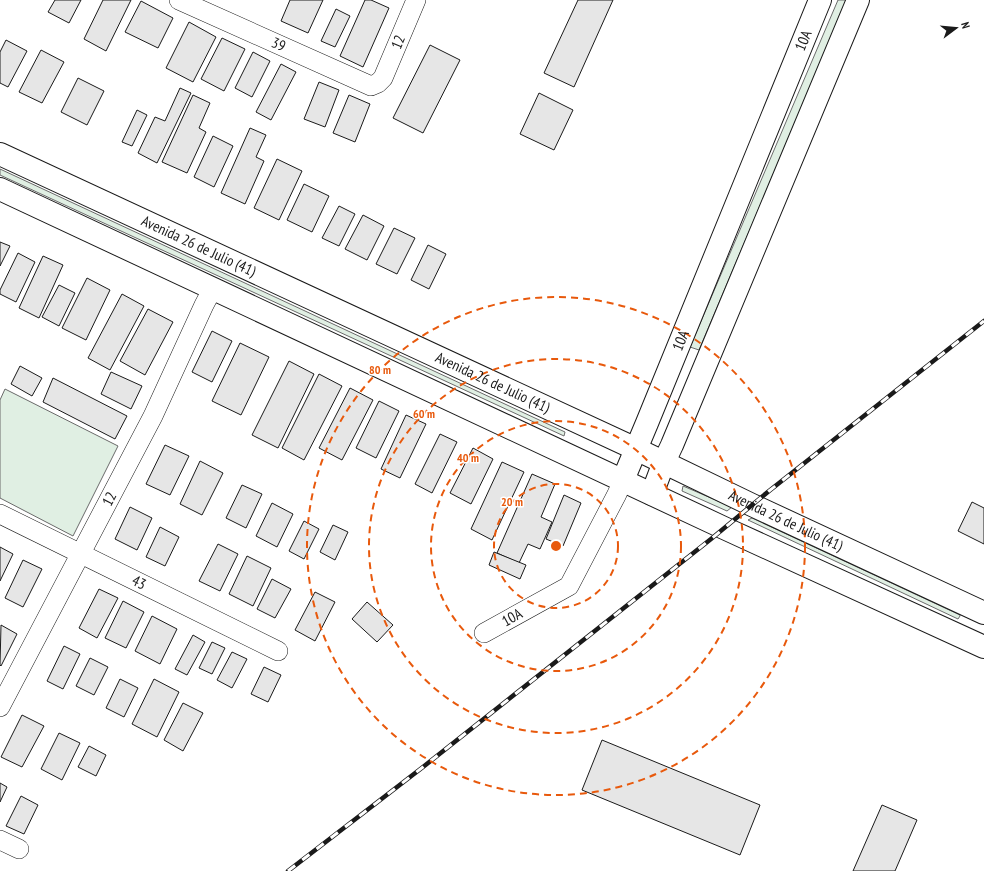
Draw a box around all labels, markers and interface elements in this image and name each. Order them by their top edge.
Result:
north arrow [936,8,976,48]
text: N [958,20,973,30]
street label: 10A [790,26,816,54]
street label: 12 [386,32,409,52]
street label: 39 [269,33,289,56]
street label: Avenida 26 de Julio (41) [139,211,260,281]
street label: 10A [668,326,693,353]
street label: Avenida 26 de Julio (41) [433,347,553,417]
text: 80 m [369,362,391,377]
text: 60 m [413,406,435,421]
text: 40 m [457,450,479,465]
street label: Avenida 26 de Julio (41) [726,485,846,555]
street label: 12 [97,488,120,509]
text: 20 m [501,494,523,509]
centre of rings [549,539,563,553]
street label: 43 [129,571,150,594]
street label: 10A [498,603,526,630]

